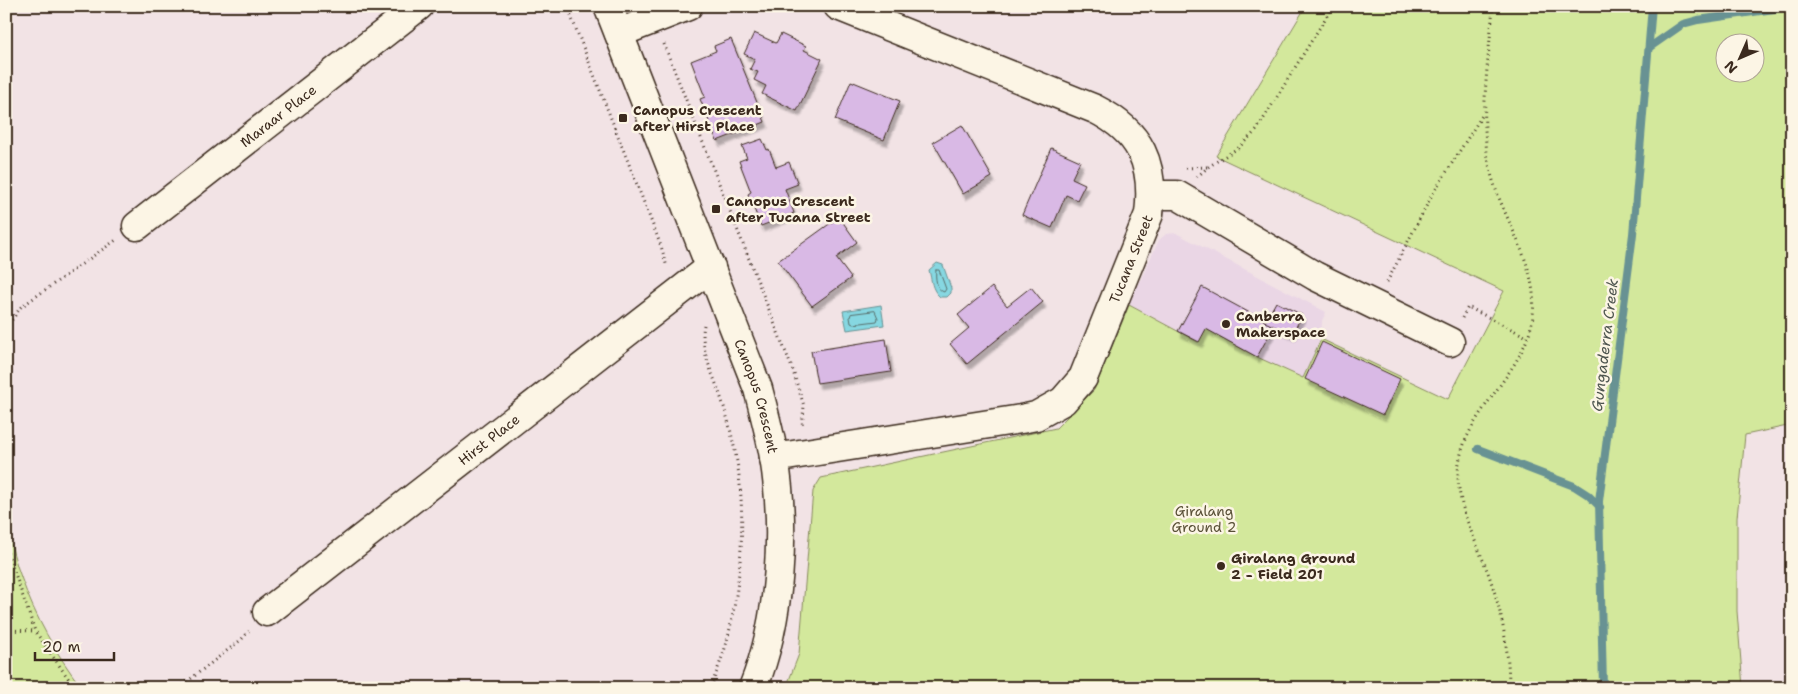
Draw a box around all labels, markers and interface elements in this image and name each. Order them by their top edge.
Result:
north arrow [1716,32,1766,82]
text: N [1721,57,1741,77]
street label: Maraar Place [236,80,320,151]
place label: Canopus Crescent after Hirst Place [633,101,762,135]
marker: Canopus Crescent after Hirst Place [617,112,629,124]
place label: Canopus Crescent after Tucana Street [726,192,871,226]
marker: Canopus Crescent after Tucana Street [710,203,722,215]
street label: Tucana Street [1105,212,1157,306]
water label: Gungaderra Creek [1587,277,1623,412]
place label: Canberra Makerspace [1236,307,1325,341]
marker: Canberra Makerspace [1220,318,1232,330]
street label: Canopus Crescent [730,336,782,455]
street label: Hirst Place [454,410,523,469]
park label: Giralang Ground 2 [1172,502,1236,536]
place label: Giralang Ground 2 - Field 201 [1231,549,1356,583]
marker: Giralang Ground 2 - Field 201 [1215,560,1227,572]
scale bar [35,629,114,661]
text: 20 m [42,637,81,657]

